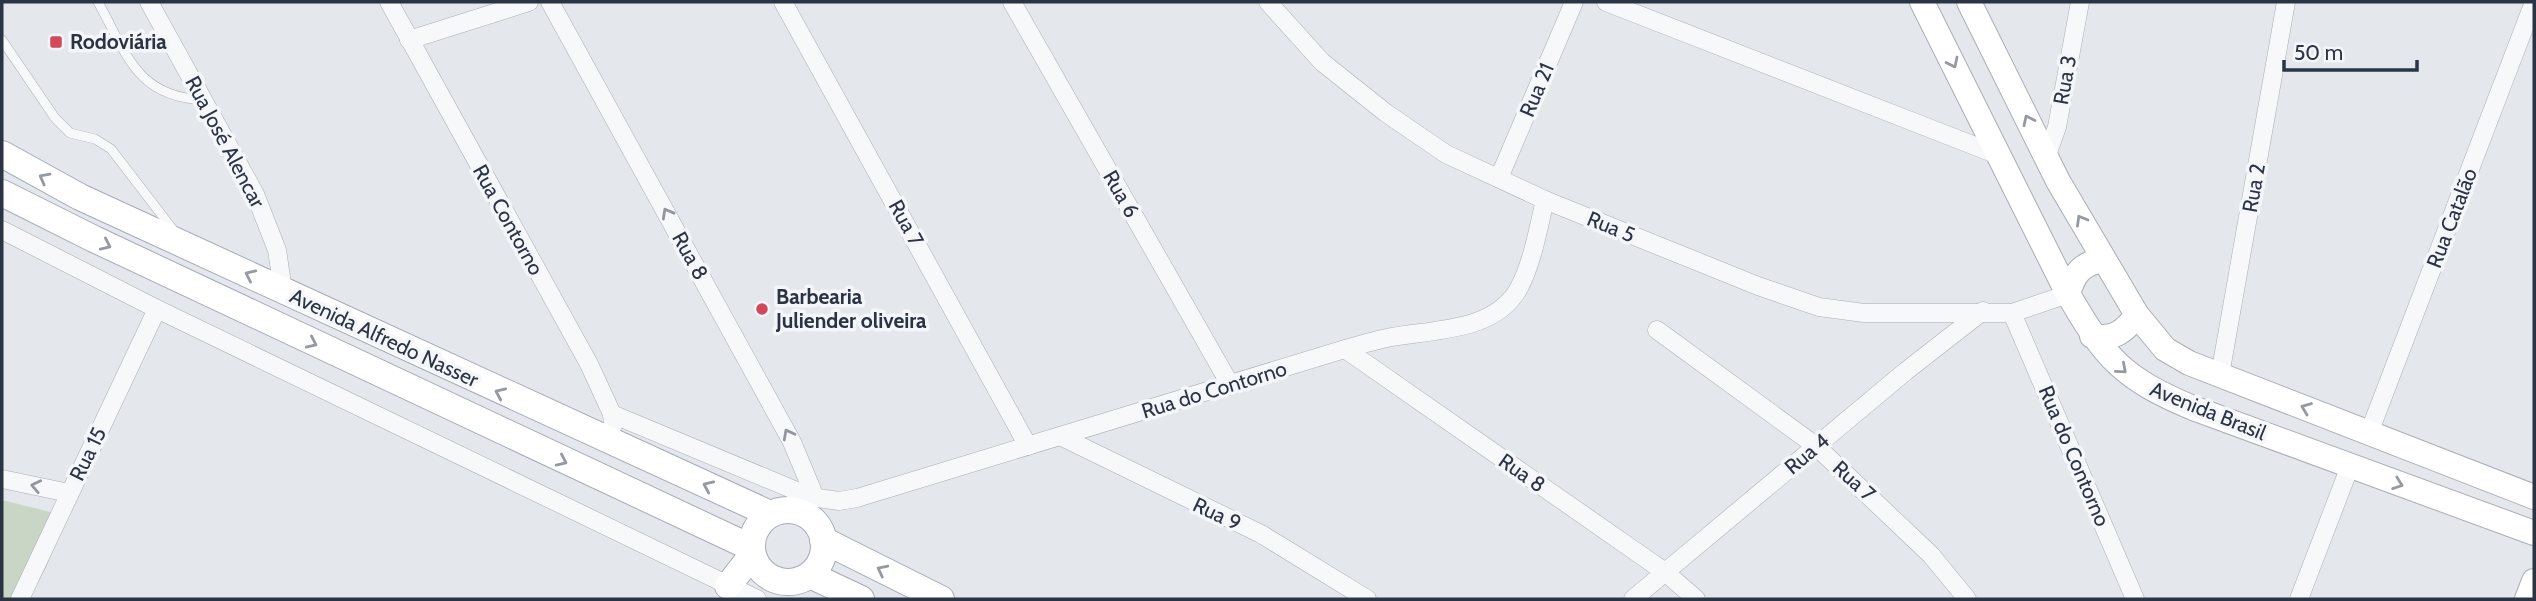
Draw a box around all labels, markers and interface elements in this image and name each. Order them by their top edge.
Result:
scale bar [2284,28,2417,72]
place label: Rodoviária [70,29,167,54]
marker: Rodoviária [48,34,64,50]
text: 50 m [2294,40,2343,65]
street label: Rua 3 [2048,53,2081,107]
one-way arrow [1944,56,1958,68]
street label: Rua 21 [1514,59,1559,120]
street label: Rua José Alencar [180,72,271,212]
one-way arrow [2022,115,2036,127]
street label: Rua Contorno [468,160,549,279]
street label: Rua 2 [2237,161,2270,214]
street label: Rua Catalão [2421,164,2482,271]
street label: Rua 6 [1098,166,1145,222]
one-way arrow [39,173,51,187]
street label: Rua 7 [884,195,929,251]
street label: Rua 5 [1584,206,1639,247]
one-way arrow [662,208,675,220]
one-way arrow [2076,215,2089,227]
street label: Rua 8 [667,227,714,284]
one-way arrow [99,237,112,251]
one-way arrow [245,269,257,283]
street label: Avenida Alfredo Nasser [286,283,483,392]
place label: Barbearia Juliender oliveira [775,284,927,333]
marker: Barbearia Juliender oliveira [754,301,770,317]
one-way arrow [305,334,317,348]
street label: Rua do Contorno [1138,356,1289,423]
one-way arrow [2114,361,2127,373]
street label: Avenida Brasil [2147,376,2270,445]
street label: Rua do Contorno [2034,382,2115,530]
one-way arrow [495,387,507,401]
one-way arrow [2300,403,2312,417]
street label: Rua 15 [64,423,111,485]
street label: Rua 4 [1779,428,1834,479]
one-way arrow [783,429,796,441]
street label: Rua 8 [1494,448,1550,497]
one-way arrow [555,453,567,467]
street label: Rua 7 [1828,455,1881,507]
one-way arrow [2392,476,2404,490]
one-way arrow [30,479,42,494]
one-way arrow [702,480,715,494]
street label: Rua 9 [1189,492,1245,535]
one-way arrow [877,564,889,578]

